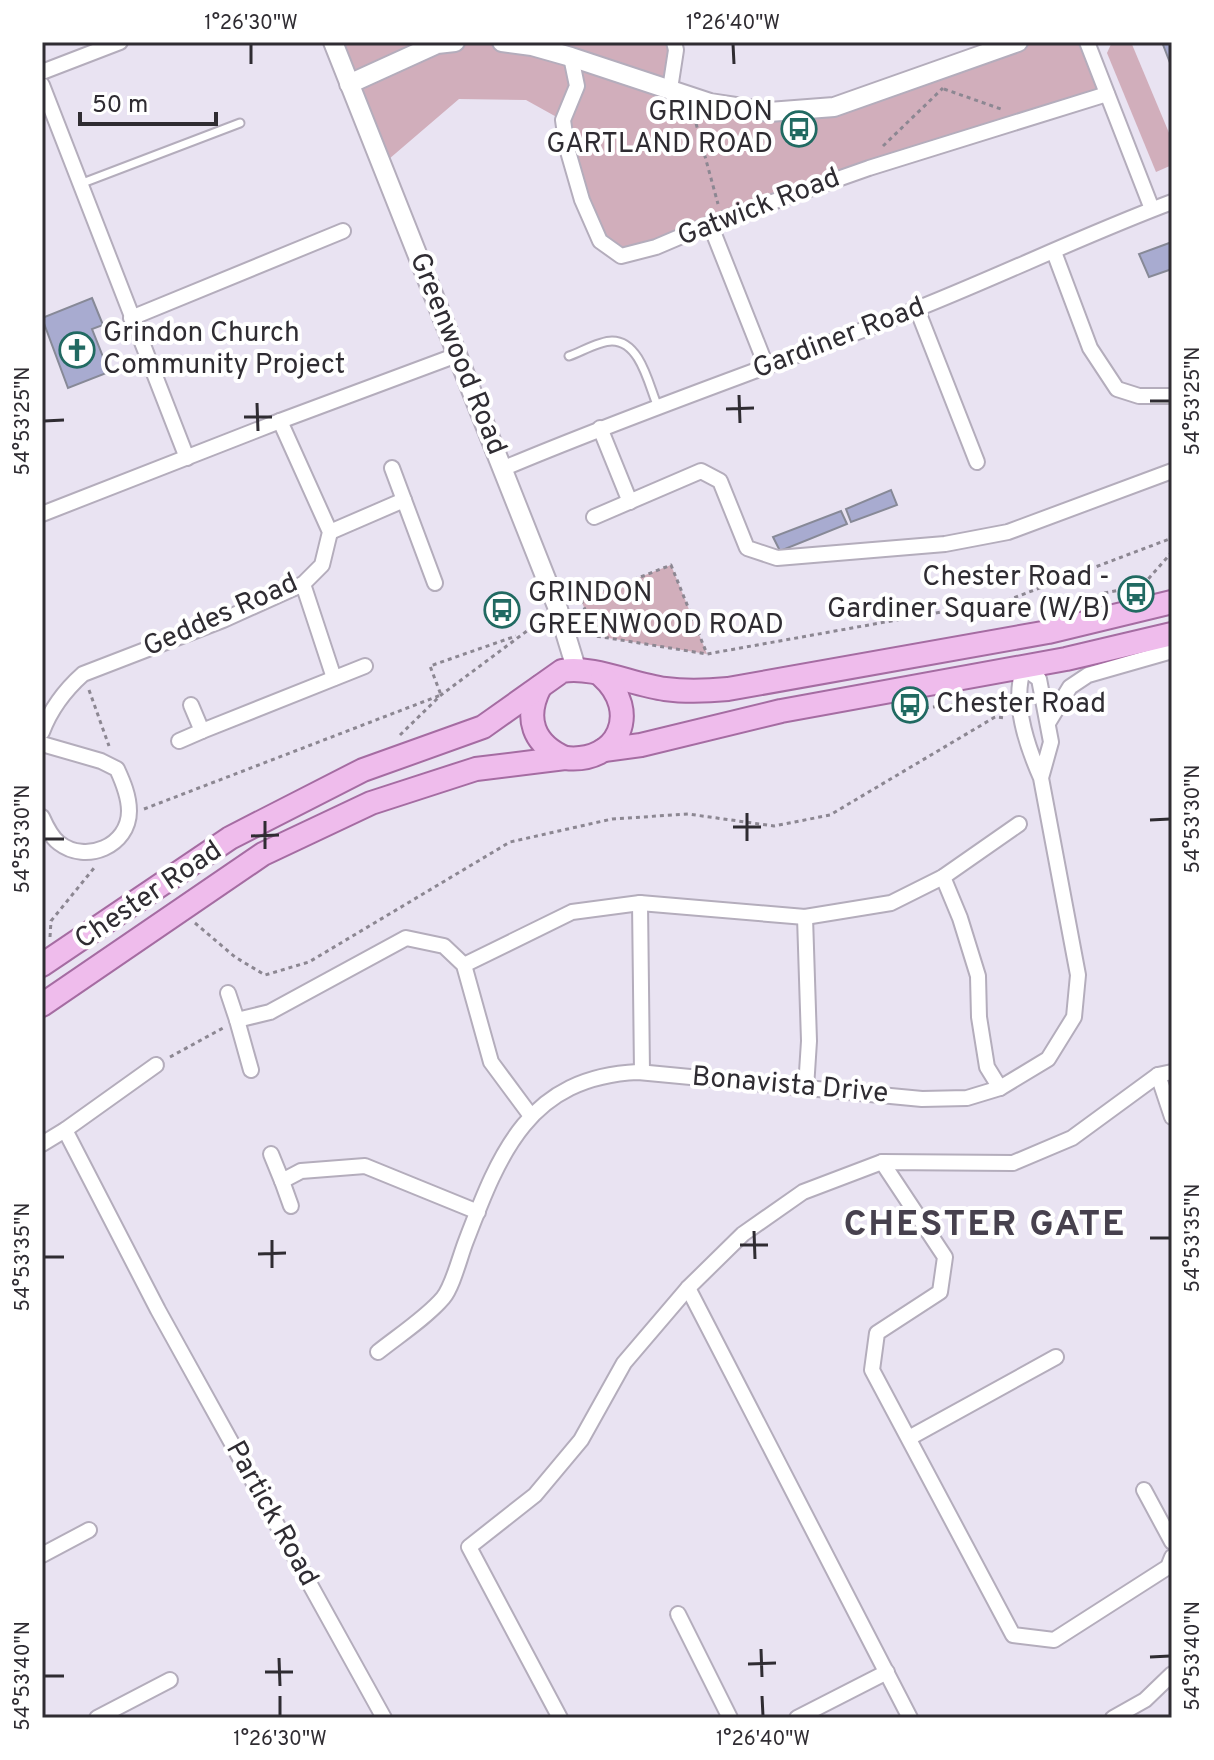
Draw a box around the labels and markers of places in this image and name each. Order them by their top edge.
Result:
place label: GRINDON GARTLAND ROAD [546,95,773,163]
bus stop icon: GRINDON GARTLAND ROAD [780,110,818,148]
place label: Grindon Church Community Project [103,316,345,384]
church icon: Grindon Church Community Project [58,331,96,369]
place label: Chester Road - Gardiner Square (W/B) [827,560,1110,628]
bus stop icon: Chester Road - Gardiner Square (W/B) [1117,575,1155,613]
place label: GRINDON GREENWOOD ROAD [528,576,784,644]
bus stop icon: GRINDON GREENWOOD ROAD [483,591,521,629]
bus stop icon: Chester Road [891,686,929,724]
place label: Chester Road [936,687,1106,723]

